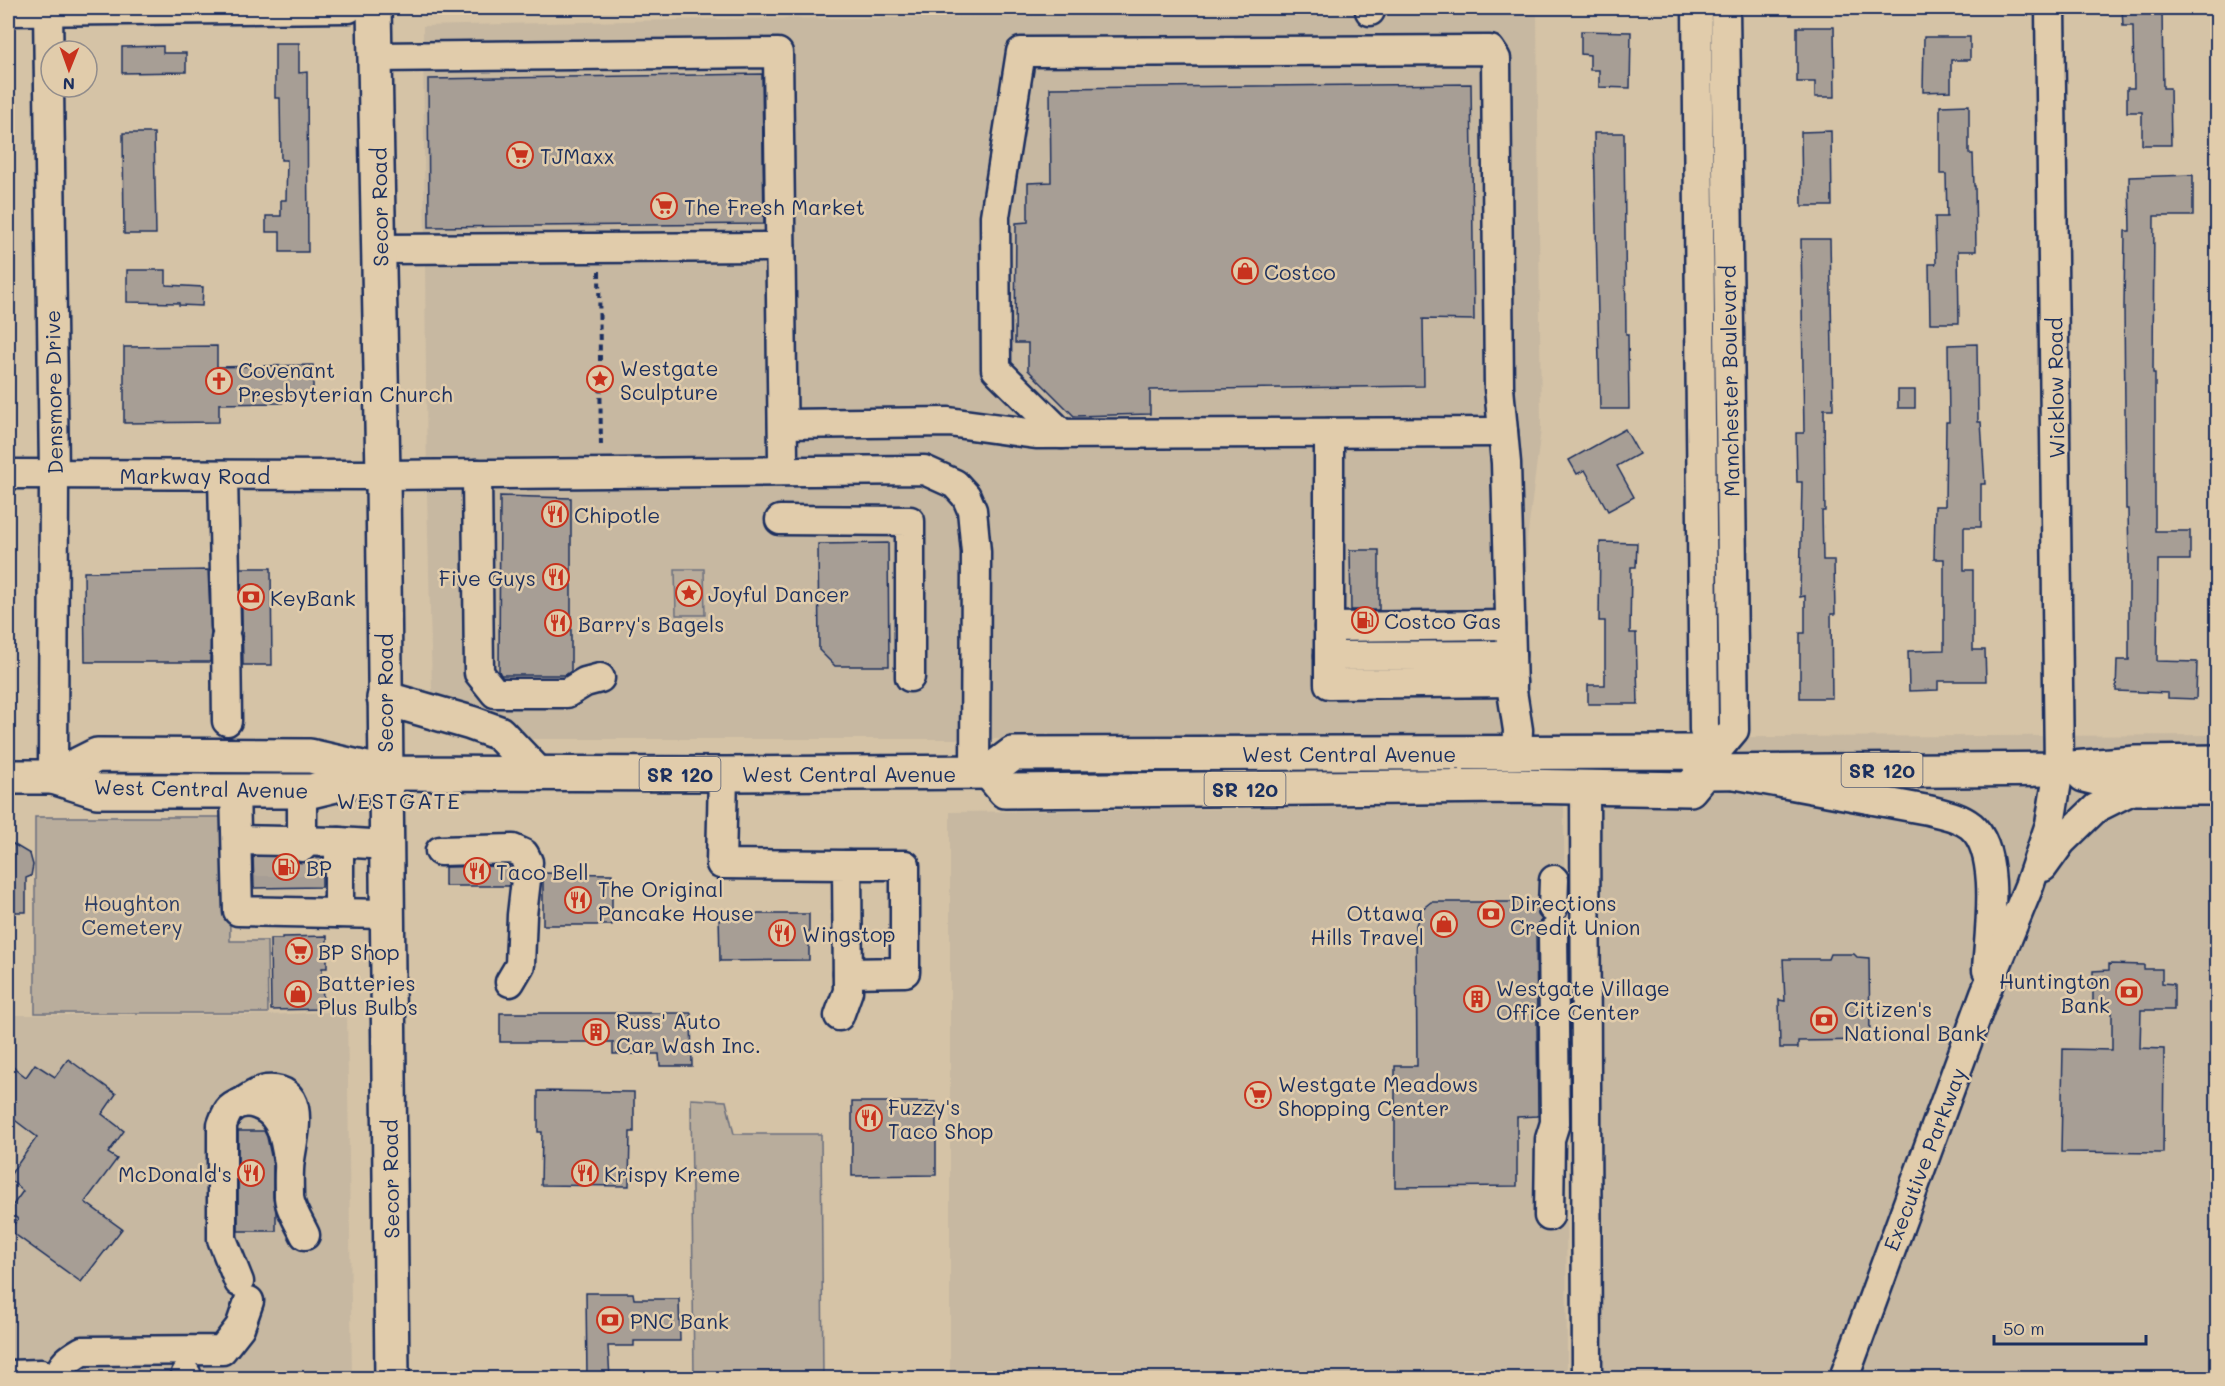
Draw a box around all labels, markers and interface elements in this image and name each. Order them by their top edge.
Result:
north arrow [39,39,99,99]
text: N [62,74,75,95]
supermarket icon: TJMaxx [505,140,535,170]
place label: TJMaxx [540,142,614,169]
street label: Secor Road [364,147,394,267]
supermarket icon: The Fresh Market [649,191,679,221]
place label: The Fresh Market [684,193,865,220]
shop icon: Costco [1230,256,1260,286]
place label: Costco [1264,258,1336,285]
street label: Manchester Boulevard [1713,265,1745,497]
street label: Densmore Drive [38,310,68,474]
street label: Wicklow Road [2040,317,2070,459]
place label: Westgate Sculpture [620,354,718,405]
place label: Covenant Presbyterian Church [238,356,453,407]
place icon: Westgate Sculpture [585,364,615,394]
church icon: Covenant Presbyterian Church [204,366,234,396]
street label: Markway Road [120,462,270,489]
restaurant icon: Chipotle [540,499,570,529]
place label: Chipotle [574,501,660,528]
restaurant icon: Five Guys [541,562,571,592]
place label: Five Guys [439,564,536,591]
place icon: Joyful Dancer [674,578,704,608]
place label: Joyful Dancer [708,580,850,607]
bank icon: KeyBank [236,582,266,612]
place label: KeyBank [270,584,356,611]
fuel station icon: Costco Gas [1350,605,1380,635]
place label: Costco Gas [1384,607,1501,634]
restaurant icon: Barry's Bagels [543,608,573,638]
place label: Barry's Bagels [578,610,725,637]
street label: Secor Road [371,633,398,753]
street label: West Central Avenue [1242,740,1456,767]
road number: SR 120 [1842,753,1922,787]
road number: SR 120 [640,757,720,791]
street label: West Central Avenue [742,760,956,787]
road number: SR 120 [1204,772,1286,806]
street label: West Central Avenue [93,773,309,803]
district label: WESTGATE [337,786,461,815]
fuel station icon: BP [271,852,301,882]
place label: BP [306,854,332,881]
restaurant icon: Taco Bell [462,856,492,886]
place label: Taco Bell [496,858,589,885]
place label: The Original Pancake House [598,875,754,926]
restaurant icon: The Original Pancake House [563,885,593,915]
park label: Houghton Cemetery [81,889,183,940]
place label: Directions Credit Union [1510,889,1640,940]
place label: Ottawa Hills Travel [1310,899,1424,950]
bank icon: Directions Credit Union [1476,899,1506,929]
shop icon: Ottawa Hills Travel [1429,909,1459,939]
restaurant icon: Wingstop [767,918,797,948]
place label: Wingstop [802,920,896,947]
supermarket icon: BP Shop [284,936,314,966]
place label: BP Shop [318,938,400,965]
place label: Huntington Bank [1999,967,2110,1018]
place label: Batteries Plus Bulbs [318,969,418,1020]
place label: Westgate Village Office Center [1496,974,1670,1025]
bank icon: Huntington Bank [2114,977,2144,1007]
shop icon: Batteries Plus Bulbs [283,979,313,1009]
building icon: Westgate Village Office Center [1462,984,1492,1014]
place label: Citizen's National Bank [1844,995,1986,1046]
bank icon: Citizen's National Bank [1809,1005,1839,1035]
place label: Russ' Auto Car Wash Inc. [616,1007,761,1058]
building icon: Russ' Auto Car Wash Inc. [581,1017,611,1047]
street label: Executive Parkway [1877,1064,1971,1254]
place label: Westgate Meadows Shopping Center [1278,1070,1478,1121]
supermarket icon: Westgate Meadows Shopping Center [1243,1080,1273,1110]
place label: Fuzzy's Taco Shop [888,1093,993,1144]
restaurant icon: Fuzzy's Taco Shop [854,1103,884,1133]
street label: Secor Road [375,1119,405,1239]
restaurant icon: McDonald's [236,1158,266,1188]
restaurant icon: Krispy Kreme [570,1158,600,1188]
place label: McDonald's [118,1160,232,1187]
place label: Krispy Kreme [604,1160,741,1187]
bank icon: PNC Bank [595,1305,625,1335]
place label: PNC Bank [630,1307,729,1334]
scale bar [1994,1308,2146,1346]
text: 50 m [2003,1316,2045,1340]

